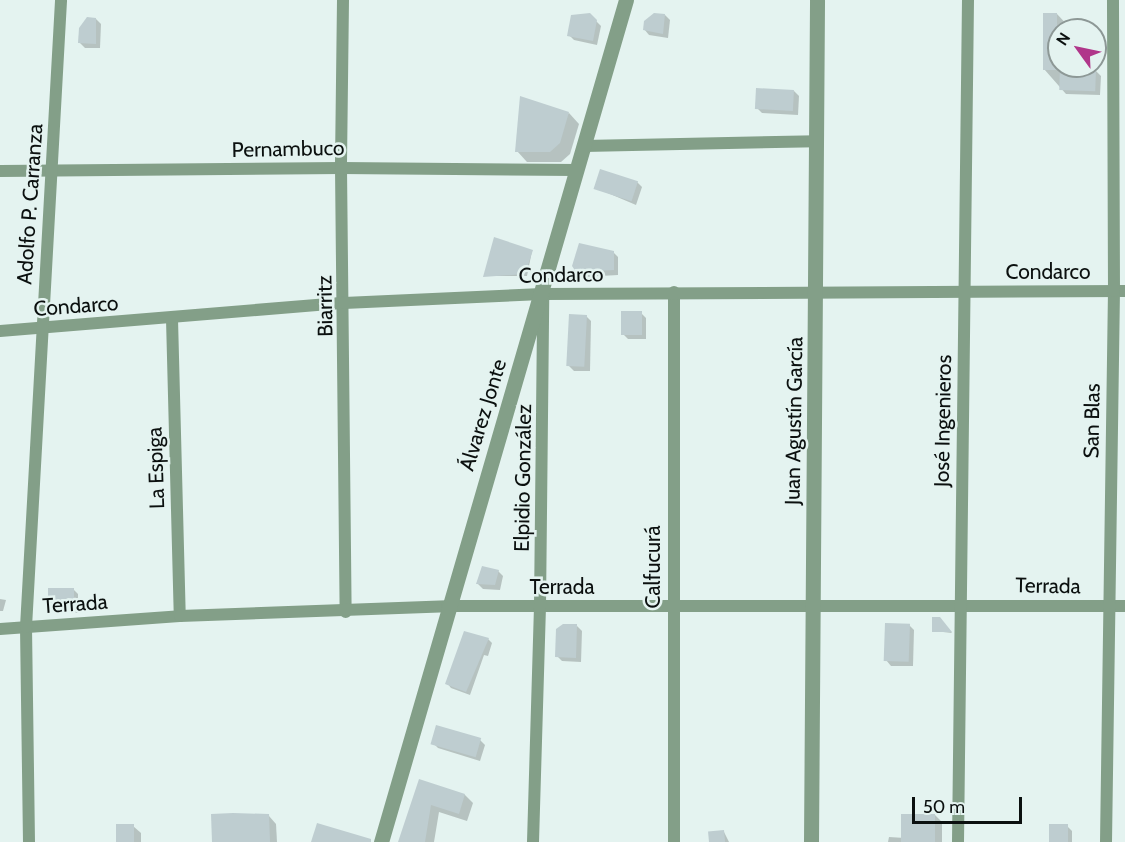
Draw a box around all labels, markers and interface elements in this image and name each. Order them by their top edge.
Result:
north arrow [1047,18,1107,78]
text: N [1052,29,1074,49]
street label: Adolfo P. Carranza [12,123,48,285]
street label: Pernambuco [231,135,345,163]
street label: Condarco [1006,259,1090,285]
street label: Condarco [518,262,604,288]
street label: Biarritz [312,275,338,337]
street label: Condarco [33,290,119,322]
street label: Juan Agustín García [780,337,808,505]
street label: José Ingenieros [929,355,957,487]
street label: Álvarez Jonte [454,356,512,474]
street label: San Blas [1079,383,1105,459]
street label: Elpidio González [509,404,537,552]
street label: La Espiga [142,426,170,510]
street label: Calfucurá [640,525,666,609]
street label: Terrada [1015,573,1081,599]
street label: Terrada [529,574,595,600]
street label: Terrada [42,589,108,619]
scale bar [915,785,1024,823]
text: 50 m [923,796,965,818]

